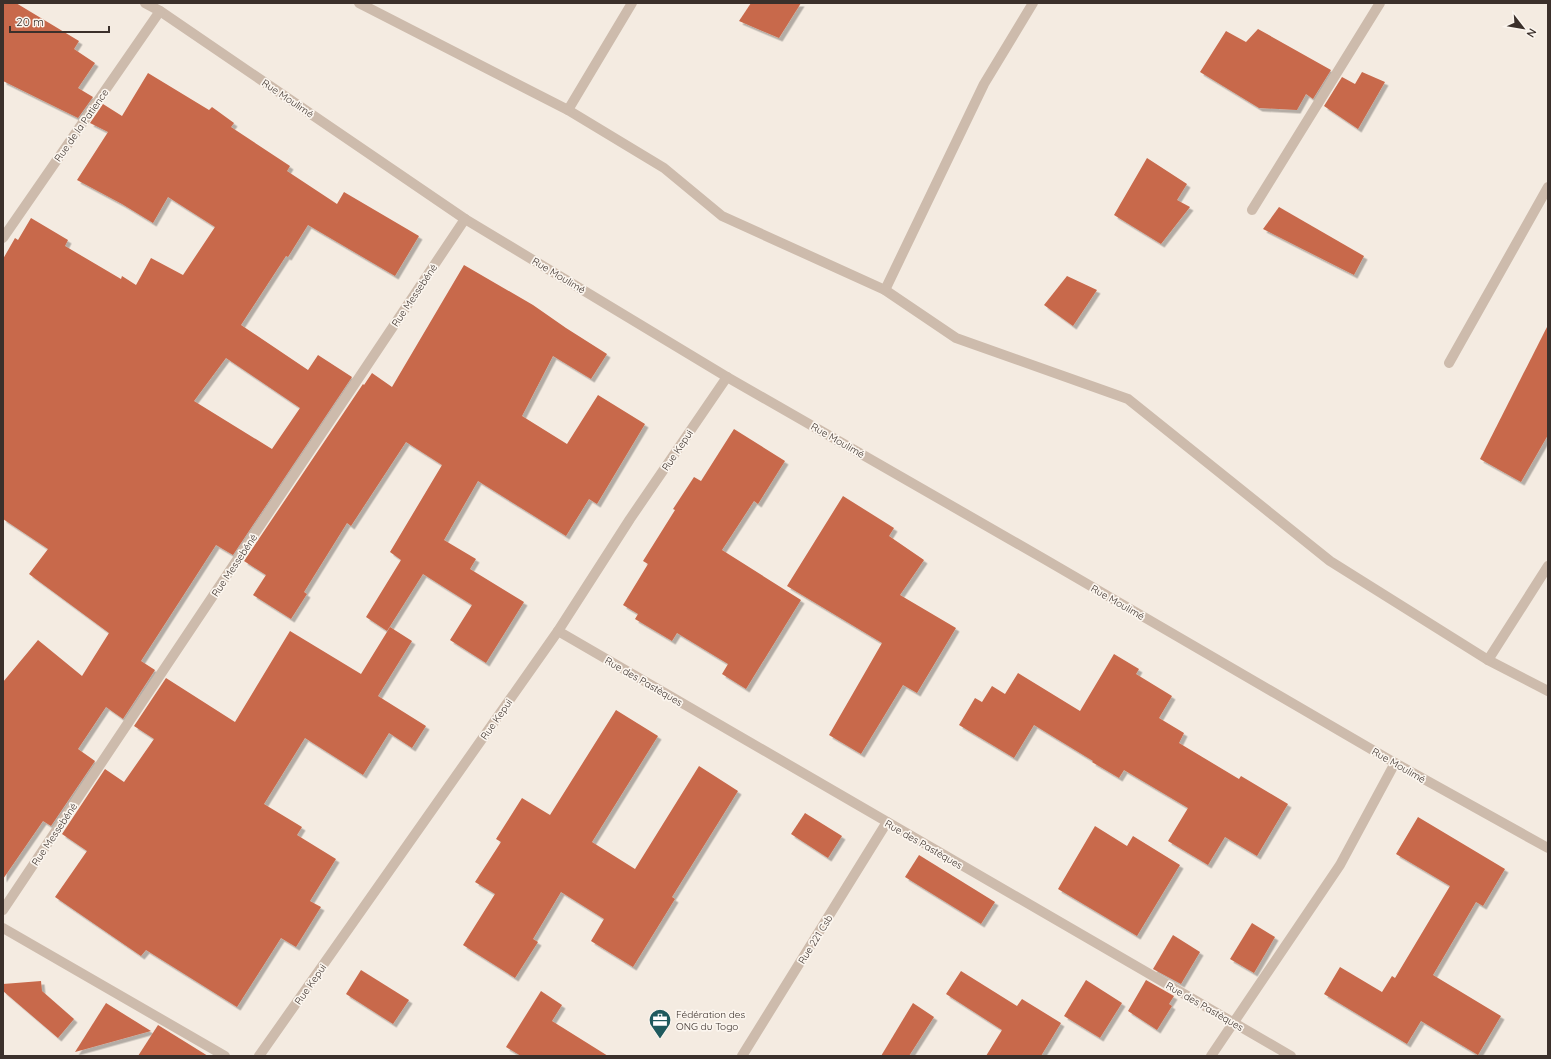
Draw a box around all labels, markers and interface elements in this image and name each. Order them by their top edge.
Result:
scale bar [10,8,109,34]
north arrow [1503,8,1543,48]
text: 20 m [16,14,44,29]
text: N [1523,26,1540,40]
street label: Rue Moulimé [259,76,316,121]
street label: Rue de la Patience [51,86,112,164]
street label: Rue Moulimé [530,254,588,297]
street label: Rue Messebéné [389,261,440,329]
street label: Rue Moulimé [809,420,867,461]
street label: Rue Kepui [659,427,696,473]
street label: Rue Messebéné [209,531,260,599]
street label: Rue Moulimé [1089,582,1147,623]
street label: Rue des Pastèques [603,654,685,709]
street label: Rue Kepui [478,696,515,742]
street label: Rue Moulimé [1370,745,1428,786]
street label: Rue Messebéné [29,800,80,868]
street label: Rue des Pastèques [883,817,965,872]
street label: Rue 221 Csb [795,912,836,966]
street label: Rue Kepui [292,961,329,1007]
street label: Rue des Pastèques [1164,979,1246,1034]
office icon: Fédération des ONG du Togo [647,1007,673,1040]
place label: Fédération des ONG du Togo [676,1008,745,1033]

